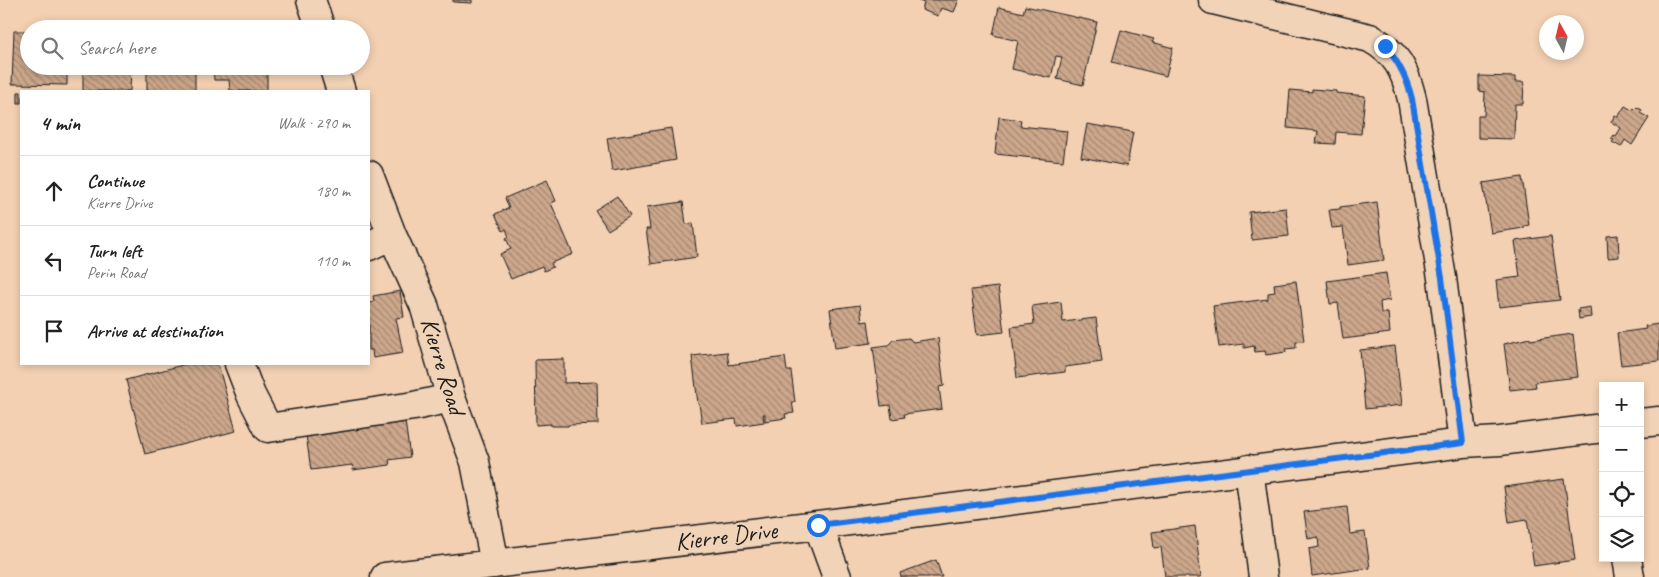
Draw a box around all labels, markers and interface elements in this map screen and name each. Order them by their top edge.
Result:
north arrow [1539,15,1584,60]
search box [20,20,370,75]
icon: search [38,34,66,62]
route end [1374,35,1397,58]
text: Search here [78,36,155,60]
text: 4 min [40,110,80,136]
text: Walk · 290 m [278,113,350,133]
text: Continue [87,169,144,193]
icon: ahead [40,177,68,205]
text: 180 m [316,181,350,201]
text: Kierre Drive [87,193,153,213]
text: Turn left [87,239,142,263]
icon: left [40,247,68,275]
text: 110 m [316,251,350,271]
text: Perin Road [87,263,146,283]
street label: Kierre Road [413,314,474,421]
icon: arrive [40,317,68,345]
text: Arrive at destination [87,319,223,343]
map controls [1599,382,1644,562]
button: + [1599,382,1644,427]
button: − [1599,427,1644,472]
button: locate [1599,472,1644,517]
street label: Kierre Drive [673,514,781,558]
route start [807,514,830,537]
button: layers [1599,517,1644,562]

